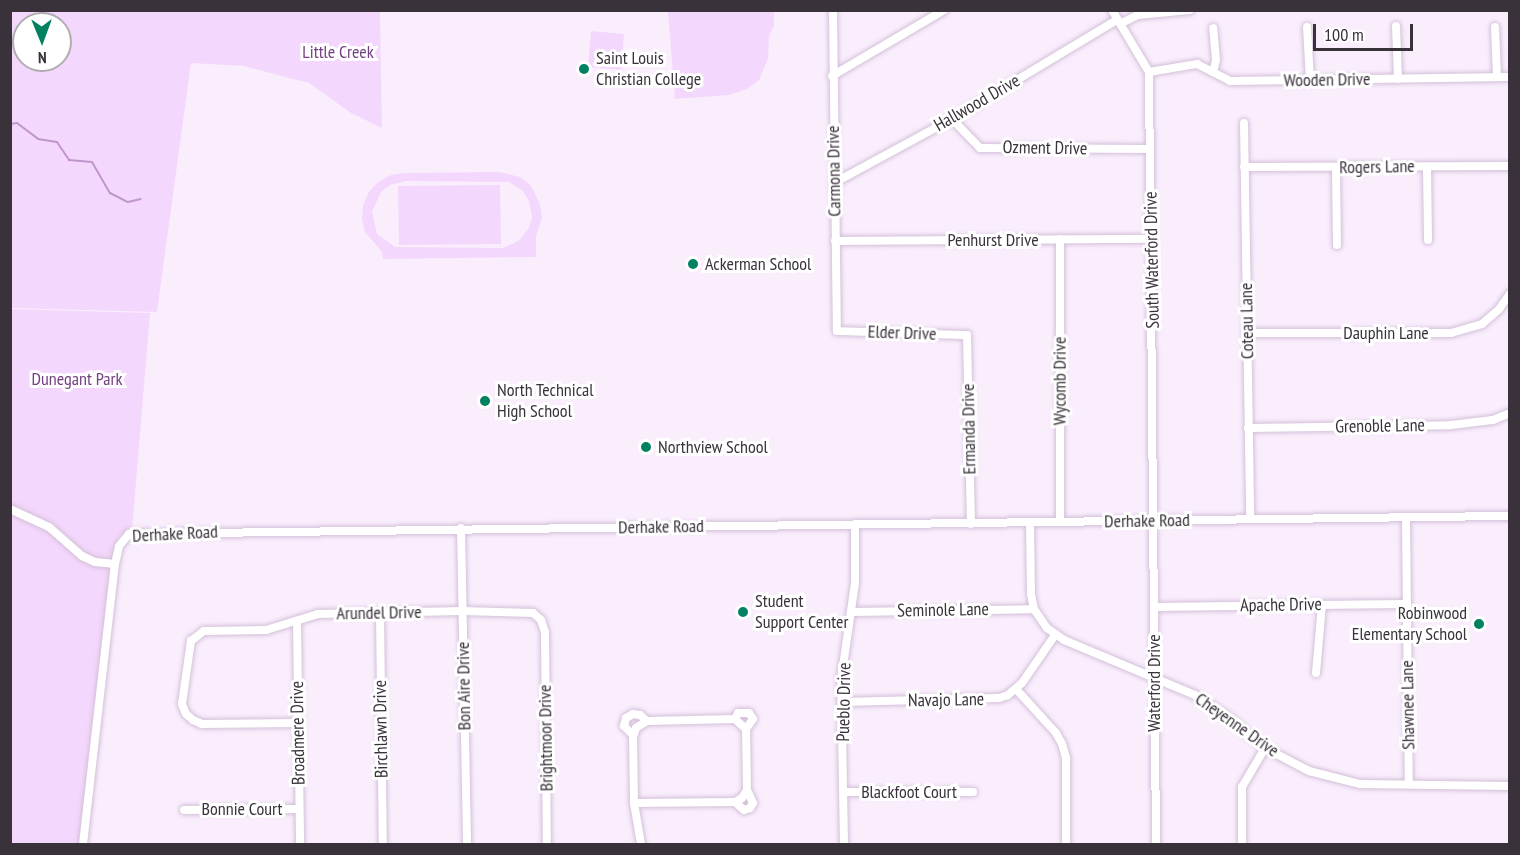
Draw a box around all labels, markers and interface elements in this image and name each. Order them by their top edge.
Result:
north arrow [12,12,72,72]
scale bar [1316,12,1416,50]
text: 100 m [1324,23,1364,46]
park label: Little Creek [302,41,374,63]
text: N [38,48,47,68]
place label: Saint Louis Christian College [596,48,701,90]
marker: Saint Louis Christian College [577,62,591,76]
street label: Wooden Drive [1283,68,1371,92]
street label: Hallwood Drive [930,70,1024,136]
street label: Carmona Drive [822,125,846,217]
street label: Ozment Drive [1003,136,1087,160]
street label: Rogers Lane [1339,156,1415,178]
street label: South Waterford Drive [1140,191,1164,329]
street label: Penhurst Drive [947,229,1039,251]
place label: Ackerman School [705,253,811,275]
marker: Ackerman School [686,257,700,271]
street label: Coteau Lane [1236,283,1258,359]
street label: Elder Drive [867,321,937,345]
street label: Dauphin Lane [1343,322,1429,344]
street label: Wycomb Drive [1049,337,1071,425]
park label: Dunegant Park [32,368,122,390]
place label: North Technical High School [497,380,594,422]
street label: Ermanda Drive [957,383,981,475]
marker: North Technical High School [478,394,492,408]
street label: Grenoble Lane [1335,414,1425,438]
place label: Northview School [658,436,768,458]
marker: Northview School [639,440,653,454]
street label: Derhake Road [1104,509,1190,533]
street label: Derhake Road [618,515,704,539]
street label: Derhake Road [132,521,218,547]
place label: Student Support Center [755,591,848,634]
street label: Apache Drive [1240,593,1322,617]
street label: Seminole Lane [897,598,989,622]
street label: Arundel Drive [336,601,422,625]
place label: Robinwood Elementary School [1351,603,1467,646]
marker: Student Support Center [736,605,750,619]
marker: Robinwood Elementary School [1472,617,1486,631]
street label: Waterford Drive [1143,634,1165,732]
street label: Bon Aire Drive [452,641,476,731]
street label: Shawnee Lane [1396,660,1420,750]
street label: Pueblo Drive [833,662,855,742]
street label: Birchlawn Drive [369,680,393,778]
street label: Broadmere Drive [286,681,310,785]
street label: Brightmoor Drive [534,684,558,792]
street label: Cheyenne Drive [1191,688,1283,762]
street label: Navajo Lane [908,689,984,711]
street label: Blackfoot Court [861,781,957,803]
street label: Bonnie Court [202,798,282,820]

